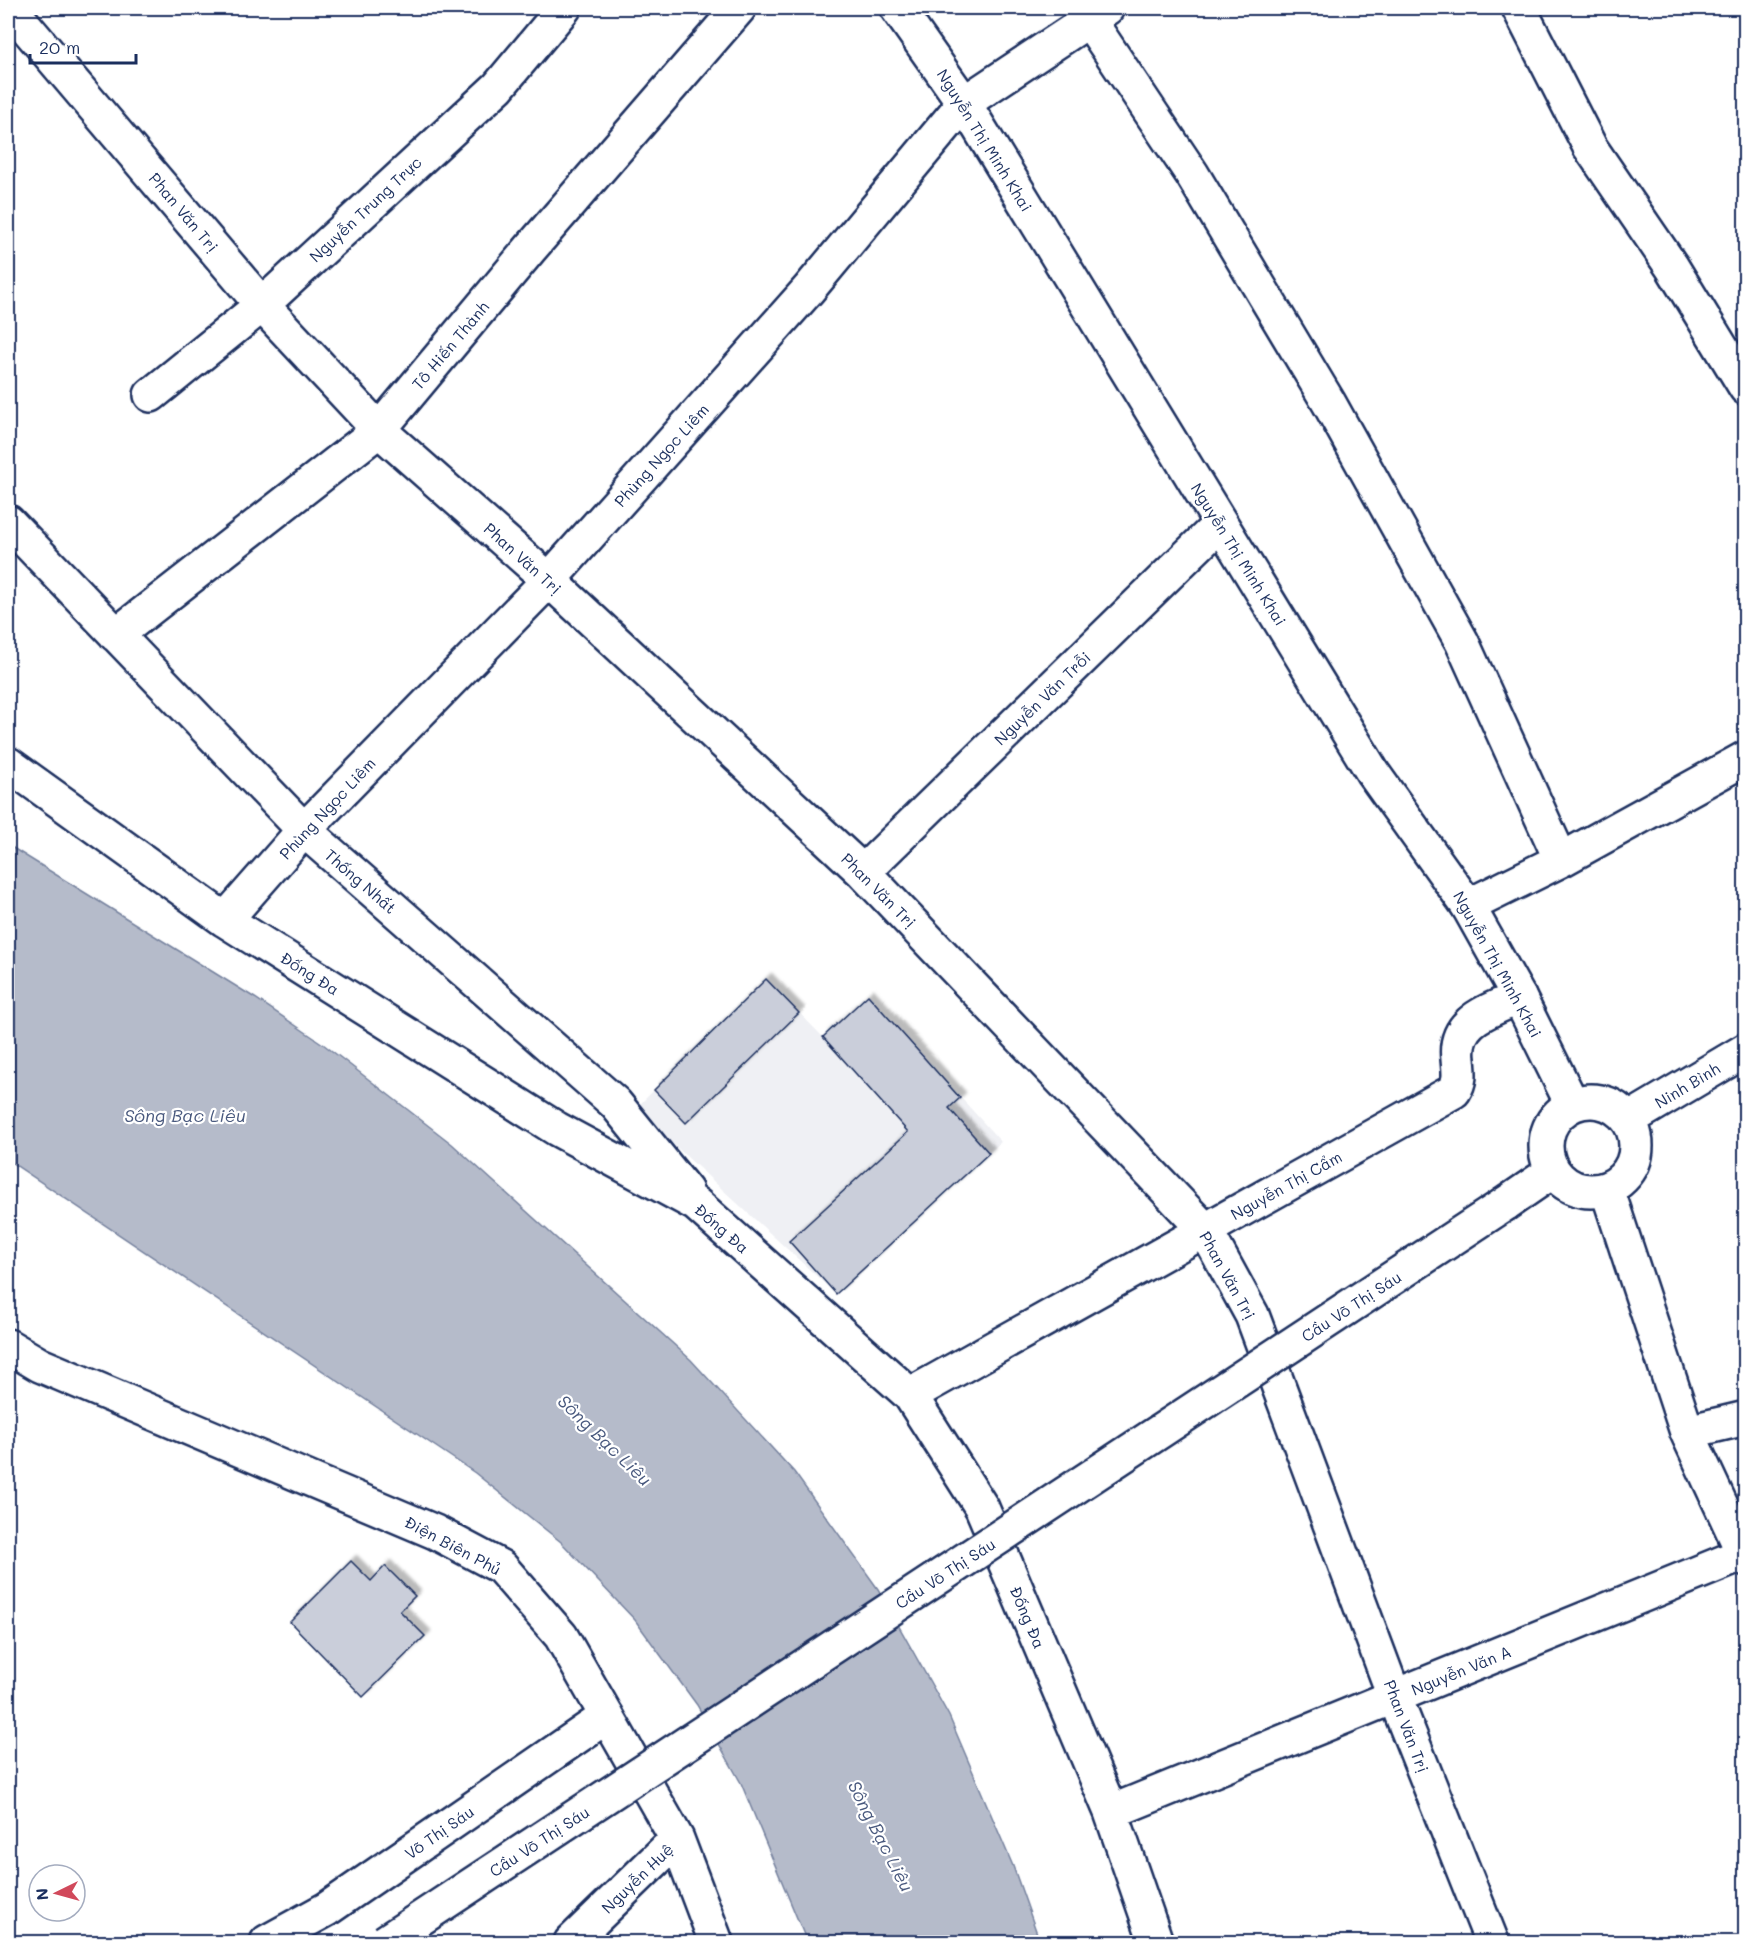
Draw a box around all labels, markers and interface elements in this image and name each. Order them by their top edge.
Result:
scale bar [30,27,136,65]
text: 20 m [39,35,80,59]
street label: Nguyễn Thị Minh Khai [933,65,1037,215]
street label: Nguyễn Trung Trực [304,151,426,267]
street label: Phan Văn Trị [145,168,223,256]
street label: Tô Hiến Thành [407,296,493,394]
street label: Phùng Ngọc Liêm [609,399,713,511]
street label: Nguyễn Thị Minh Khai [1187,479,1291,629]
street label: Phan Văn Trị [480,518,566,598]
street label: Nguyễn Văn Trỗi [989,647,1095,749]
street label: Phùng Ngọc Liêm [274,753,380,863]
street label: Thống Nhất [321,844,401,918]
street label: Phan Văn Trị [837,848,921,932]
street label: Nguyễn Thị Minh Khai [1449,887,1547,1041]
street label: Đống Đa [277,947,343,999]
street label: Ninh Bình [1650,1057,1724,1113]
water label: Sông Bạc Liêu [124,1103,246,1127]
street label: Nguyễn Thị Cẩm [1227,1146,1345,1224]
street label: Đống Đa [690,1198,754,1258]
street label: Phan Văn Trị [1195,1227,1261,1323]
street label: Cầu Võ Thị Sáu [1297,1266,1405,1346]
water label: Sông Bạc Liêu [553,1389,657,1491]
street label: Điện Biên Phủ [401,1511,505,1579]
street label: Cầu Võ Thị Sáu [891,1533,999,1613]
street label: Đống Đa [1005,1583,1051,1651]
street label: Nguyễn Văn A [1408,1640,1514,1700]
street label: Phan Văn Trị [1380,1677,1434,1775]
water label: Sông Bạc Liêu [843,1776,919,1896]
street label: Võ Thị Sáu [400,1801,478,1863]
street label: Cầu Võ Thị Sáu [485,1801,593,1881]
street label: Nguyễn Huệ [597,1838,677,1918]
north arrow [27,1863,87,1923]
text: N [31,1887,53,1901]

